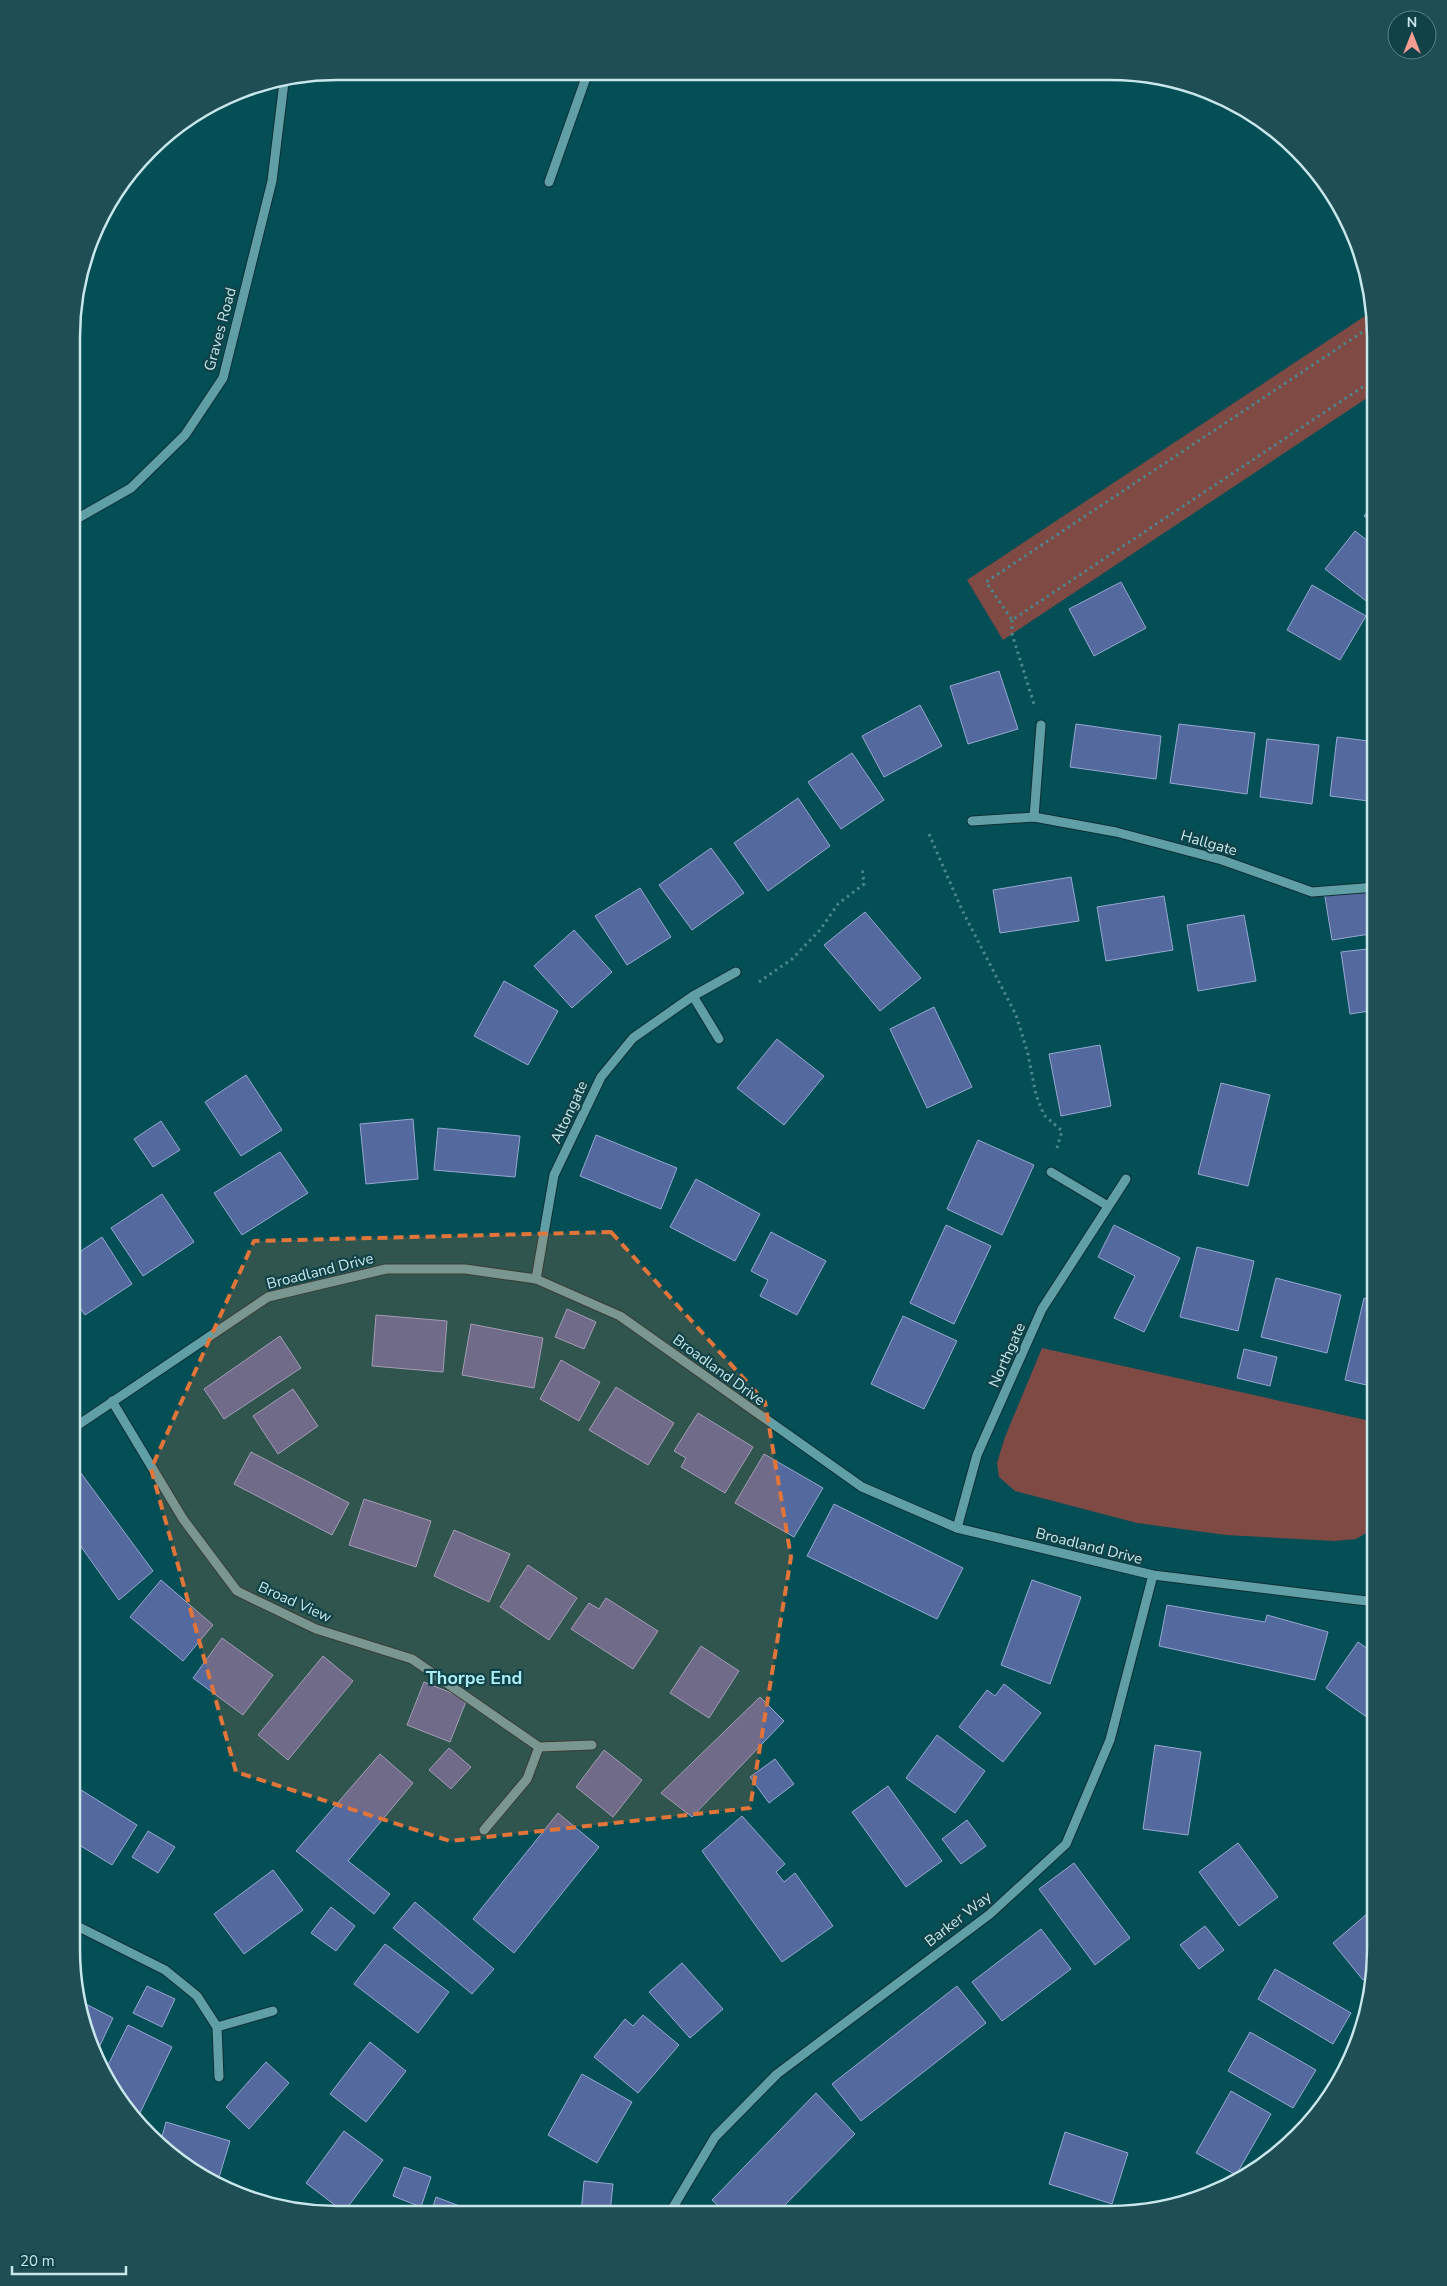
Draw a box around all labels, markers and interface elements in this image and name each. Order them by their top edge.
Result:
north arrow [1387,10,1437,60]
text: N [1407,13,1417,32]
street label: Graves Road [199,285,241,373]
street label: Hallgate [1178,825,1240,861]
street label: Altongate [546,1077,592,1147]
street label: Broadland Drive [264,1248,376,1294]
street label: Northgate [984,1319,1030,1391]
street label: Broadland Drive [669,1330,769,1410]
street label: Broadland Drive [1033,1523,1145,1569]
street label: Broad View [255,1577,335,1627]
district label: Thorpe End [426,1666,522,1690]
street label: Barker Way [921,1887,996,1951]
scale bar [12,2244,126,2276]
text: 20 m [20,2251,55,2271]

